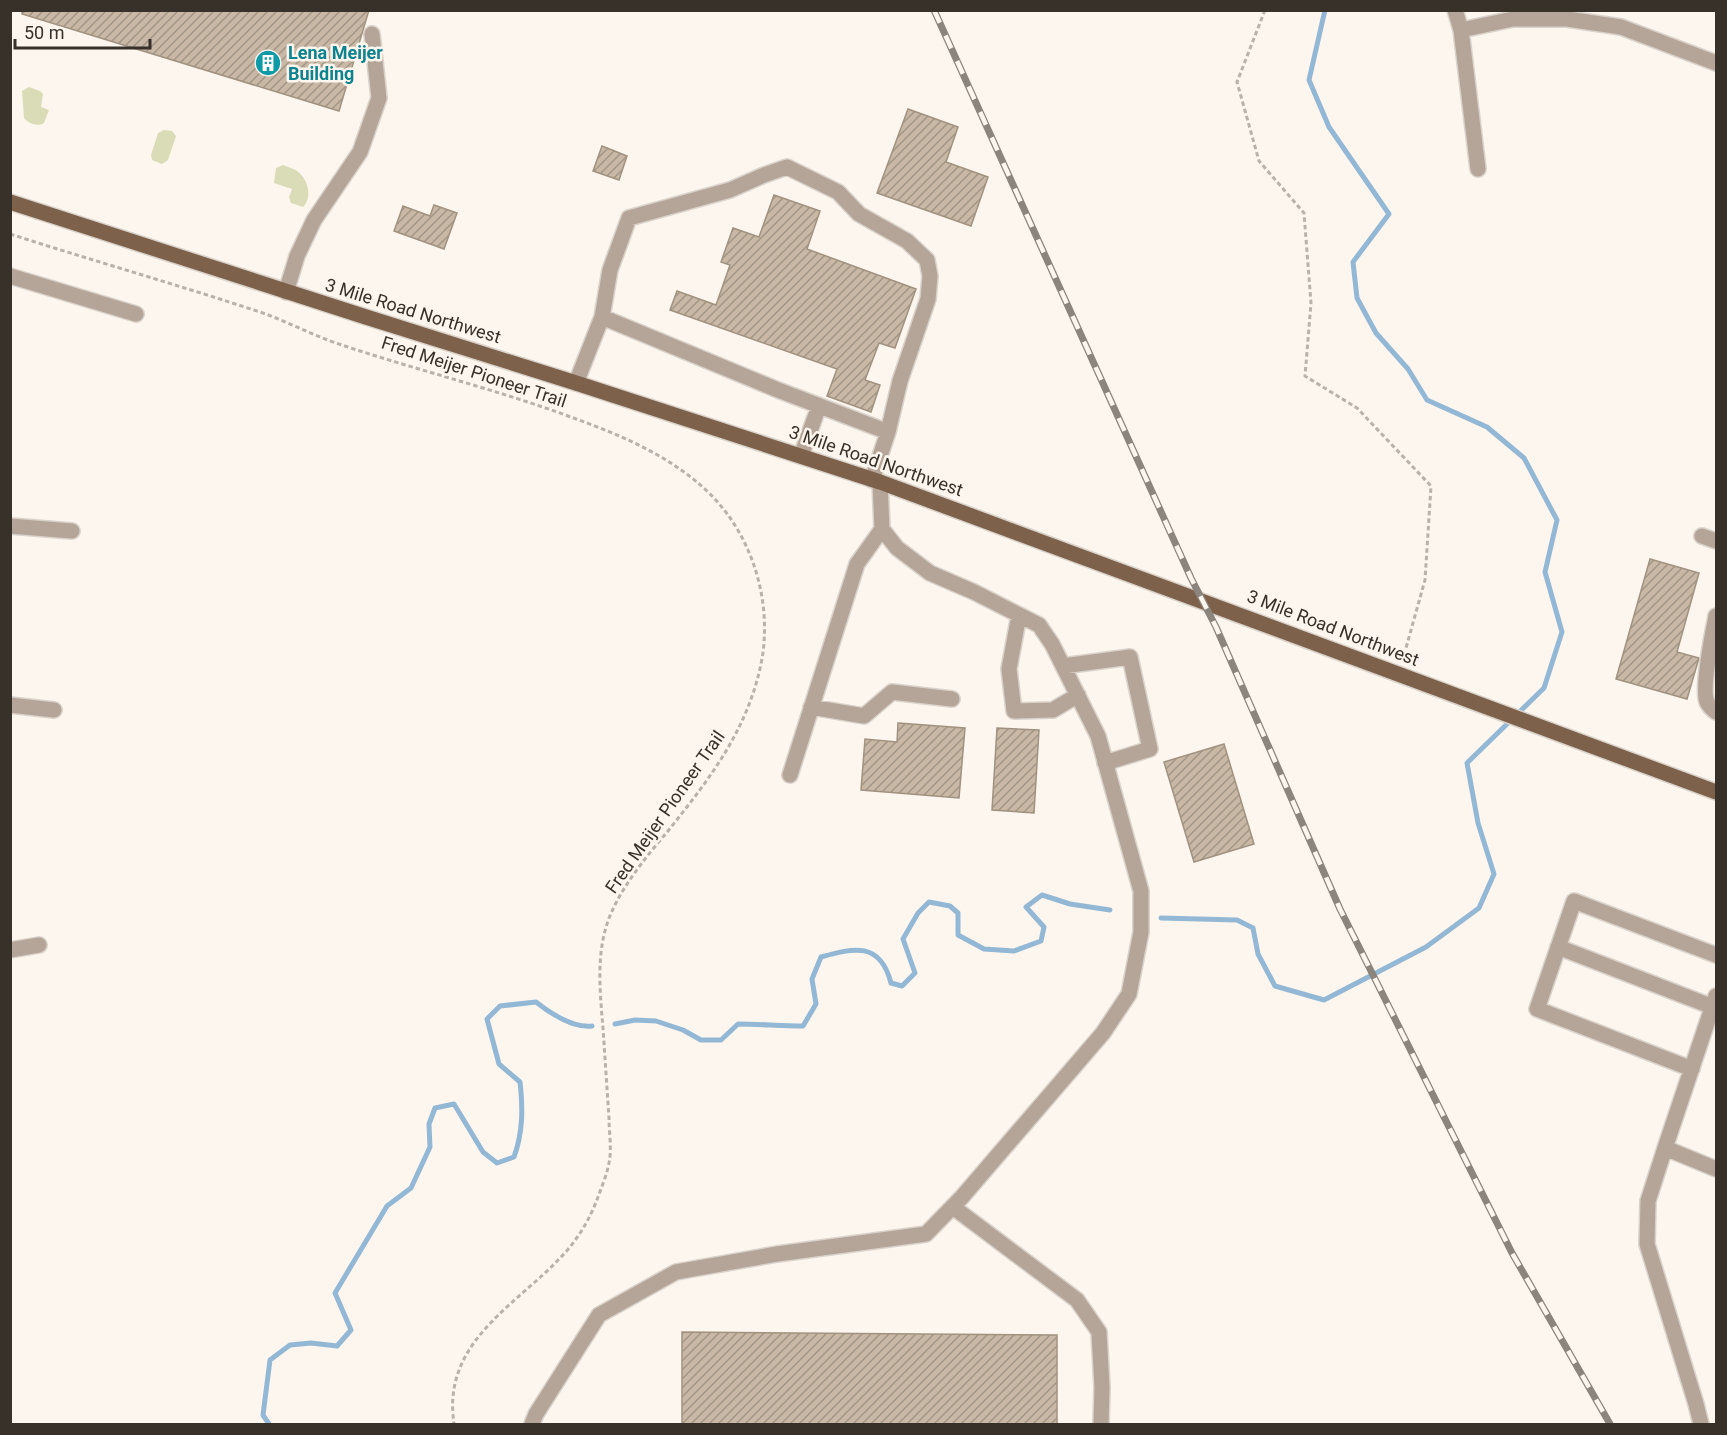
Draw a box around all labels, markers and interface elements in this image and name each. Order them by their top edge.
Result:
scale bar [15,12,150,50]
text: 50 m [24,22,64,43]
place label: Lena Meijer Building [288,42,383,84]
building icon: Lena Meijer Building [253,48,283,78]
street label: 3 Mile Road Northwest [323,274,504,347]
street label: Fred Meijer Pioneer Trail [379,332,569,411]
street label: 3 Mile Road Northwest [786,421,966,500]
street label: 3 Mile Road Northwest [1244,585,1422,670]
street label: Fred Meijer Pioneer Trail [601,726,729,897]

